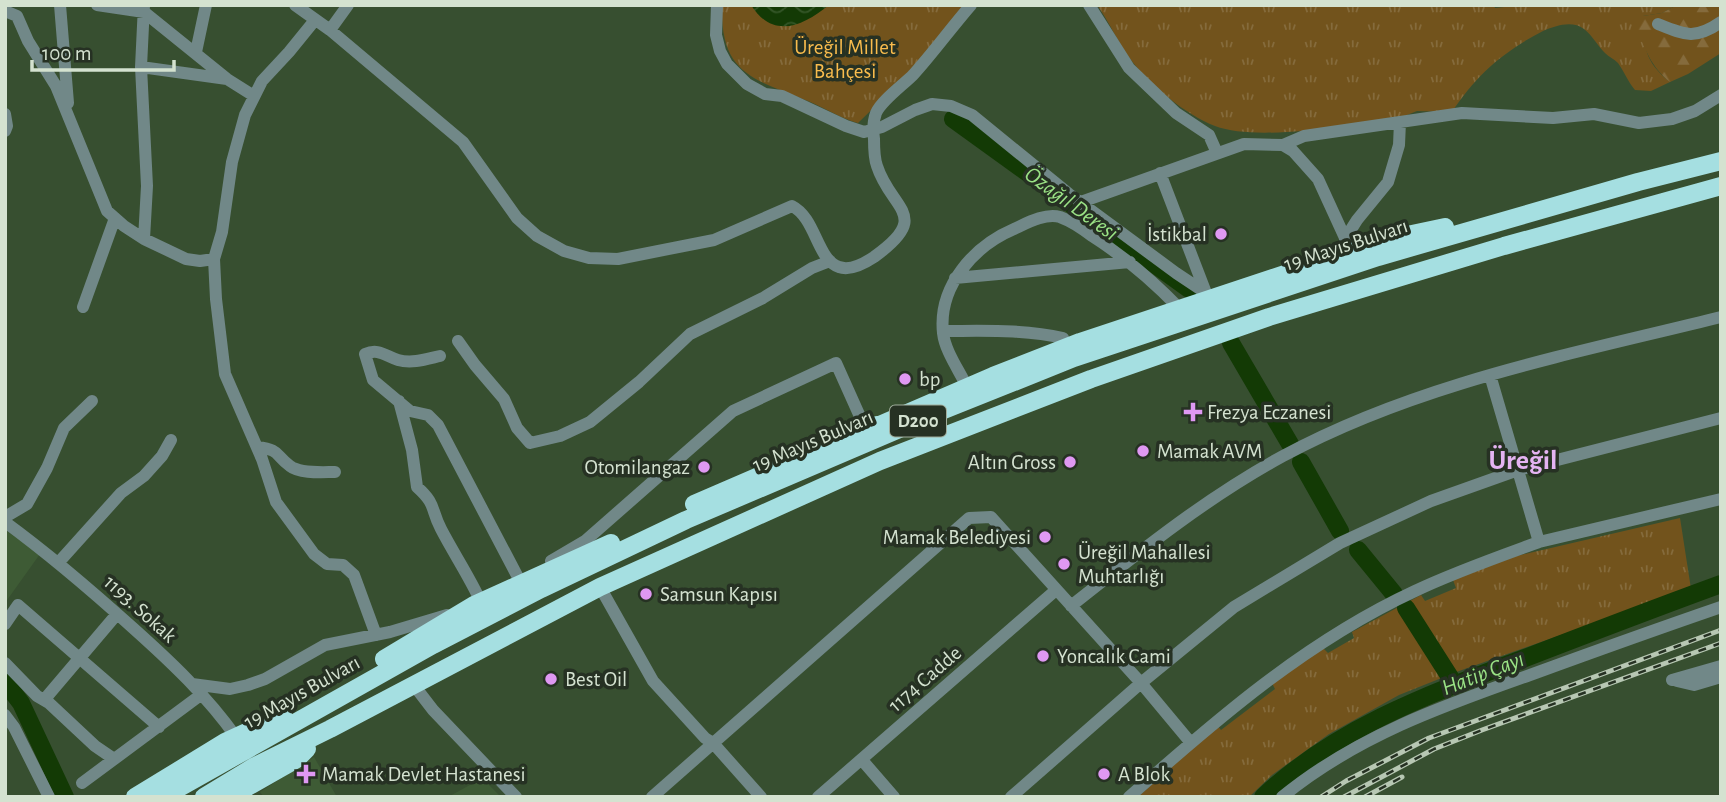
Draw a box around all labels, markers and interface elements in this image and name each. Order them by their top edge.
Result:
scale bar [32,28,173,72]
park label: Üreğil Millet Bahçesi [794,36,896,82]
text: 100 m [42,43,92,64]
water label: Özağıl Deresi [1020,161,1123,245]
street label: 19 Mayıs Bulvarı [1282,215,1410,275]
place label: İstikbal [1147,223,1207,245]
marker: İstikbal [1213,226,1229,242]
place label: bp [919,369,940,390]
marker: bp [897,371,913,387]
place label: Frezya Eczanesi [1207,402,1331,423]
marker: Frezya Eczanesi [1185,404,1201,420]
street label: 19 Mayıs Bulvarı [750,406,876,476]
road number: D200 [890,406,946,436]
place label: Mamak AVM [1157,441,1262,462]
marker: Mamak AVM [1135,443,1151,459]
district label: Üreğil [1489,445,1557,475]
place label: Altın Gross [968,452,1056,473]
marker: Altın Gross [1062,454,1078,470]
place label: Otomilangaz [584,457,690,478]
marker: Otomilangaz [696,459,712,475]
place label: Mamak Belediyesi [883,527,1031,548]
marker: Mamak Belediyesi [1037,529,1053,545]
place label: Üreğil Mahallesi Muhtarlığı [1078,541,1211,587]
marker: Üreğil Mahallesi Muhtarlığı [1056,556,1072,572]
street label: 1193. Sokak [100,571,181,647]
place label: Samsun Kapısı [660,584,778,605]
marker: Samsun Kapısı [638,586,654,602]
street label: 1174 Cadde [885,642,965,716]
place label: Yoncalık Cami [1057,646,1171,667]
marker: Yoncalık Cami [1035,648,1051,664]
water label: Hatip Çayı [1439,648,1527,700]
street label: 19 Mayıs Bulvarı [241,652,363,732]
place label: Best Oil [565,669,627,690]
marker: Best Oil [543,671,559,687]
marker: Mamak Devlet Hastanesi [296,764,316,784]
place label: Mamak Devlet Hastanesi [322,764,526,785]
place label: A Blok [1118,764,1170,785]
marker: A Blok [1096,766,1112,782]

